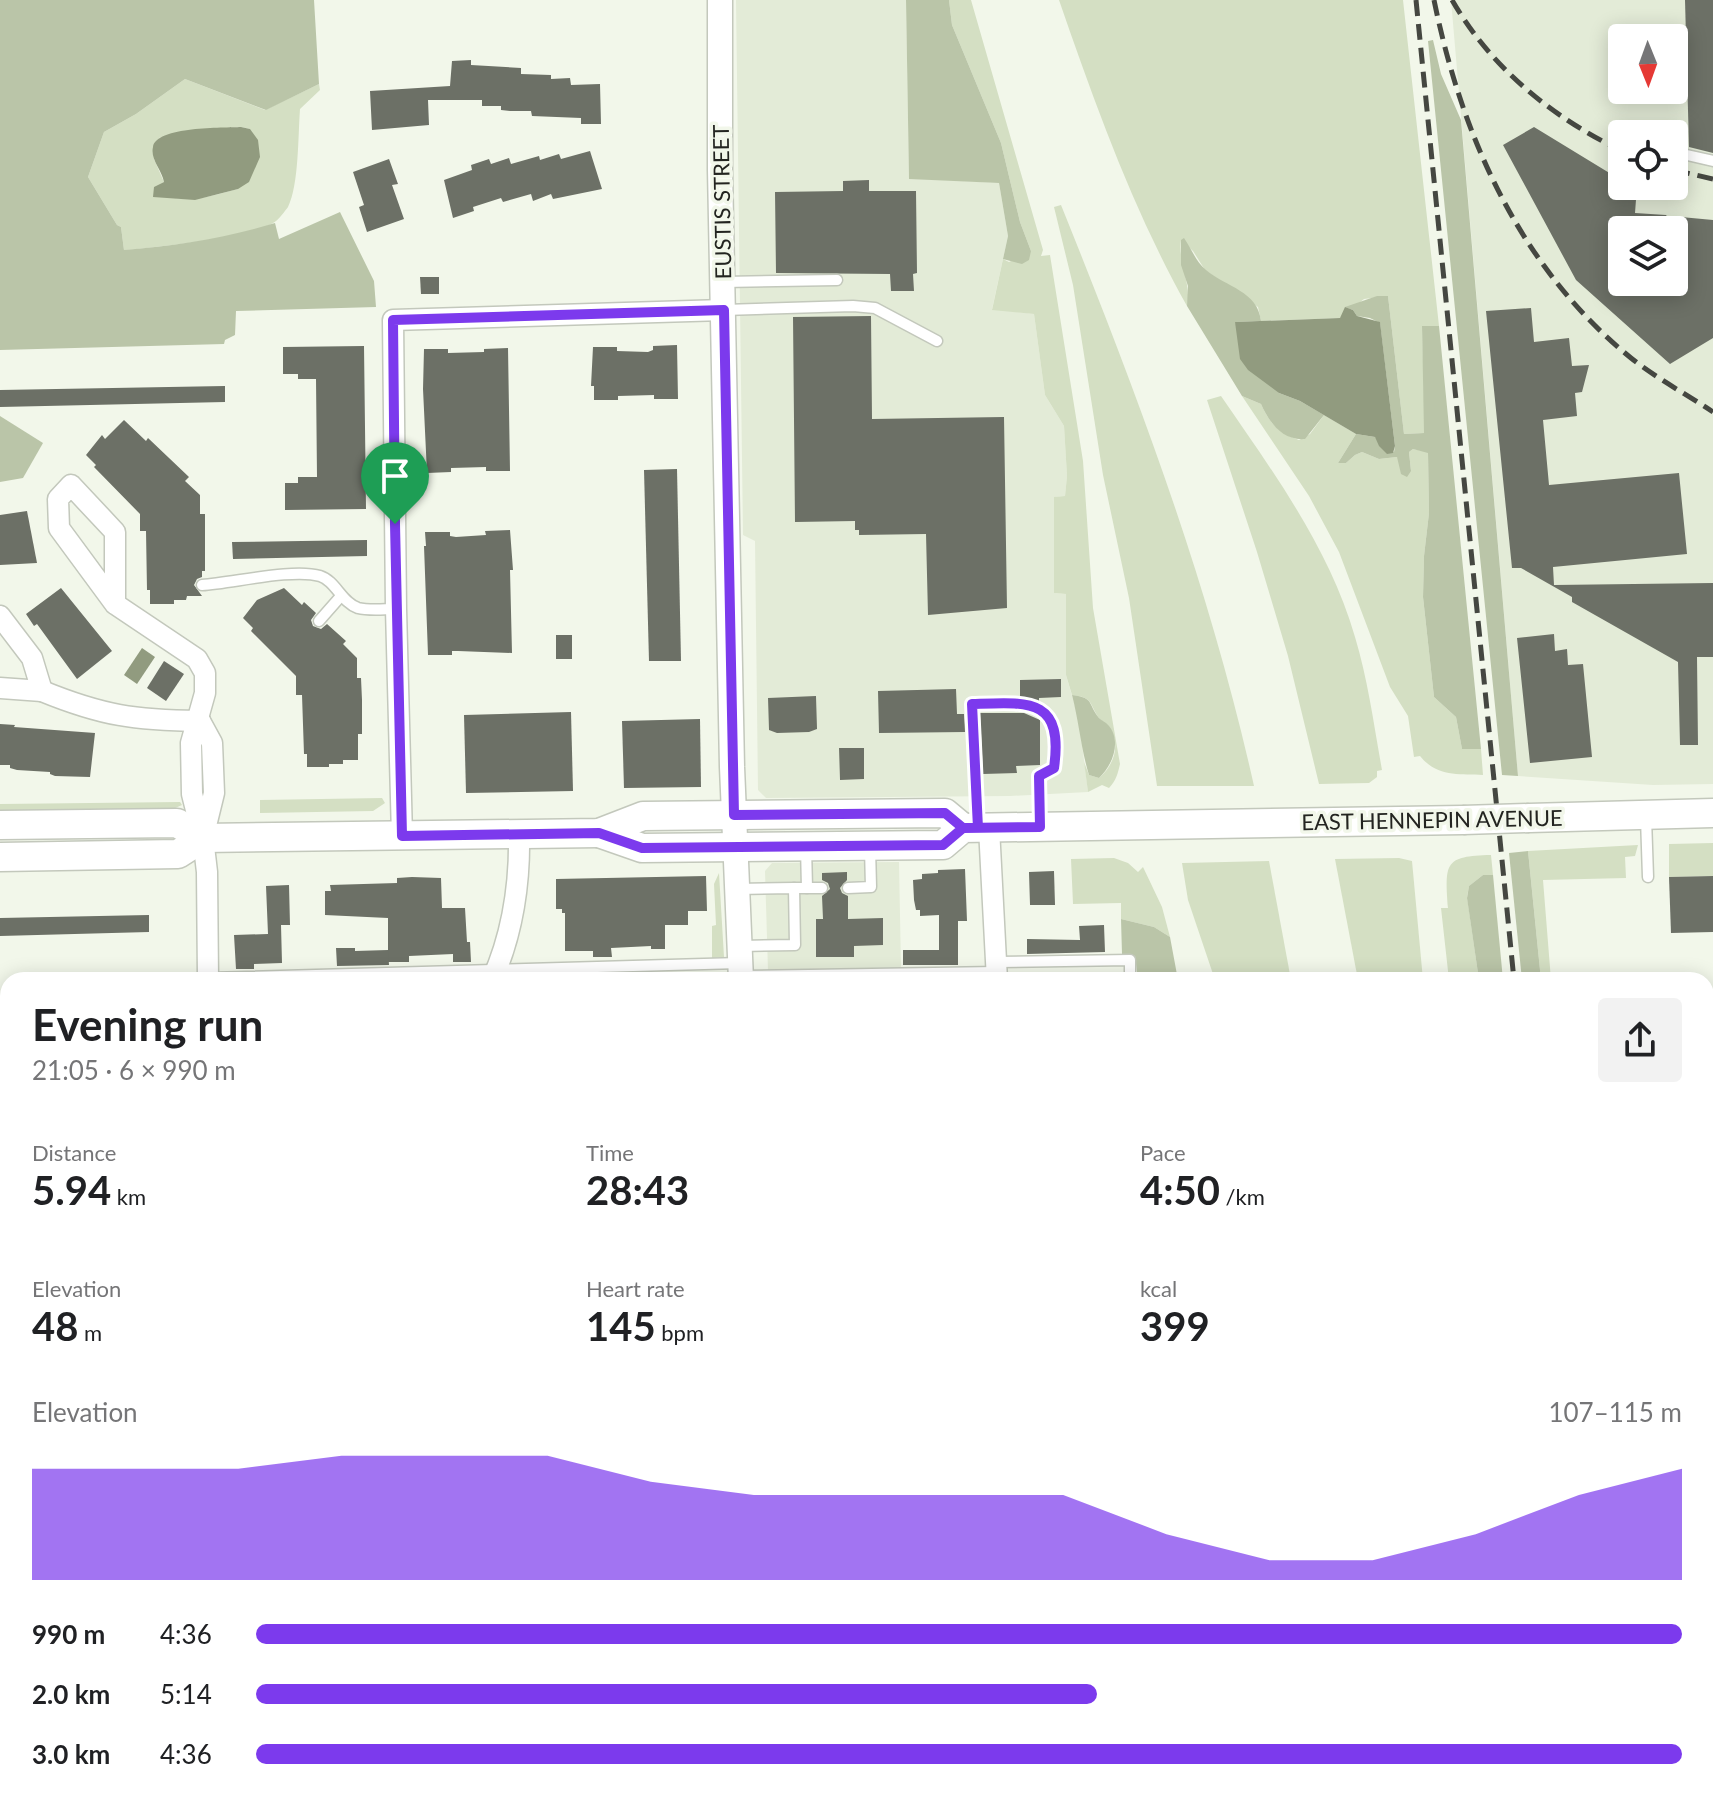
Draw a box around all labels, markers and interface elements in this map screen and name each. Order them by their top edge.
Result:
north arrow [1608,24,1688,104]
map controls [1608,24,1688,296]
button: locate [1608,120,1688,200]
street label: EUSTIS STREET [707,124,736,280]
button: layers [1608,216,1688,296]
pin [361,442,429,524]
icon: arrive [373,454,417,498]
street label: EAST HENNEPIN AVENUE [1301,804,1563,835]
text: Evening run [32,998,263,1050]
button: share [1598,998,1682,1082]
text: 21:05 · 6 × 990 m [32,1054,236,1086]
text: Distance [32,1139,116,1166]
text: Time [586,1139,634,1166]
text: Pace [1140,1139,1186,1166]
text: 5.94 [32,1166,111,1214]
text: 28:43 [586,1166,689,1214]
text: 4:50 [1140,1166,1220,1214]
text: km [111,1183,146,1210]
text: /km [1220,1183,1265,1210]
text: Elevation [32,1275,121,1302]
text: Heart rate [586,1275,685,1302]
text: kcal [1140,1275,1177,1302]
text: 48 [32,1302,78,1350]
text: 145 [586,1302,656,1350]
text: 399 [1140,1302,1210,1350]
text: m [78,1319,102,1346]
text: bpm [656,1319,704,1346]
text: Elevation [32,1396,138,1428]
text: 107–115 m [1548,1396,1682,1428]
text: 990 m [32,1618,105,1650]
text: 4:36 [160,1618,212,1650]
text: 2.0 km [32,1678,110,1710]
text: 5:14 [160,1678,212,1710]
text: 3.0 km [32,1738,110,1770]
text: 4:36 [160,1738,212,1770]

